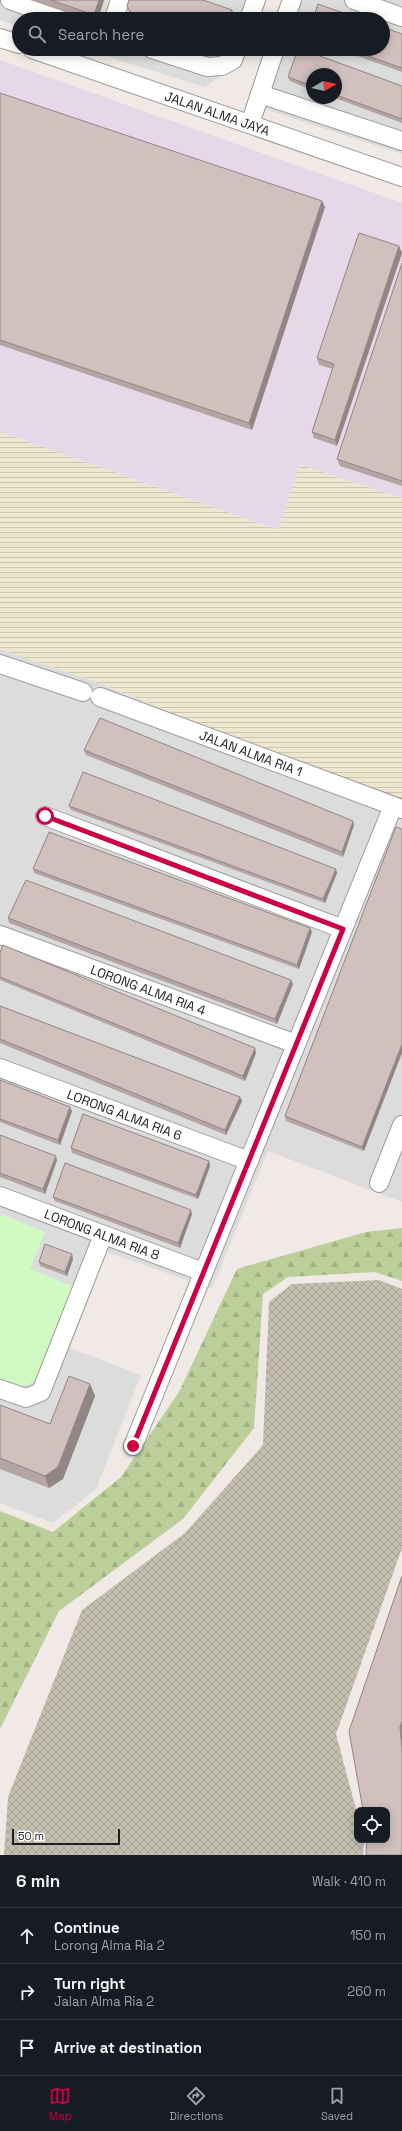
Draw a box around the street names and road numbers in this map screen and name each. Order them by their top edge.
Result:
street label: JALAN ALMA JAYA [162,87,272,140]
street label: JALAN ALMA RIA 1 [197,727,305,780]
street label: LORONG ALMA RIA 4 [88,961,208,1019]
street label: LORONG ALMA RIA 6 [65,1086,184,1144]
street label: LORONG ALMA RIA 8 [42,1205,162,1264]

